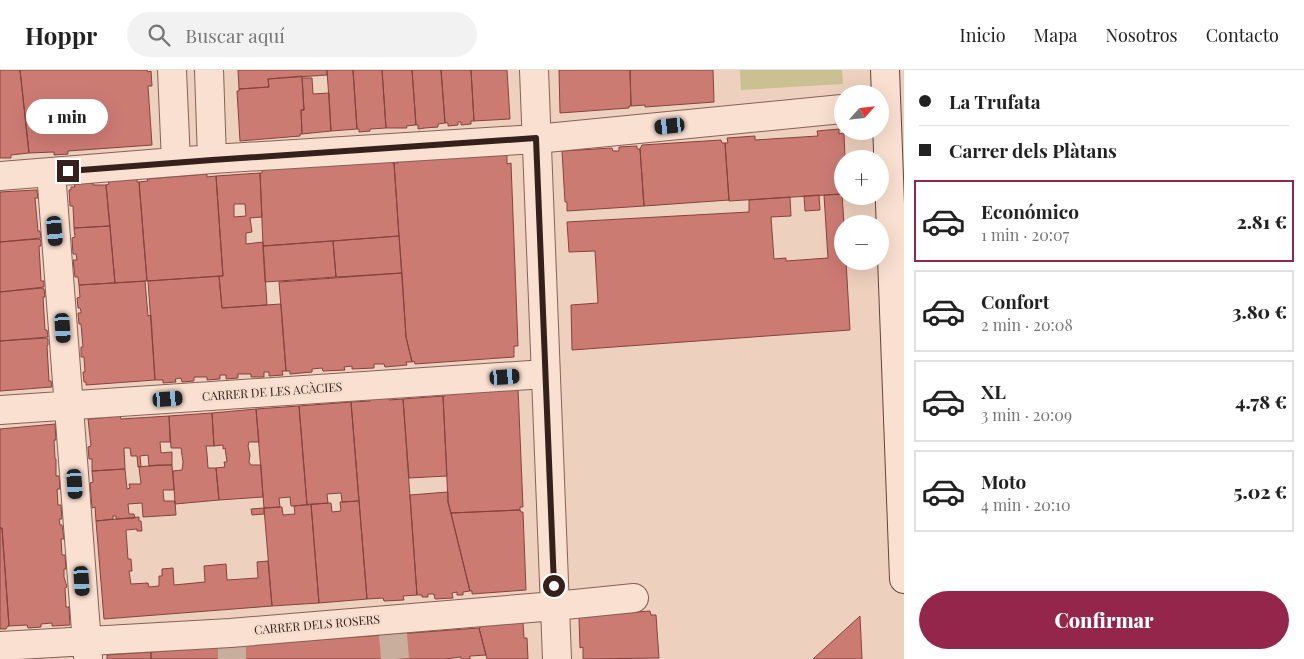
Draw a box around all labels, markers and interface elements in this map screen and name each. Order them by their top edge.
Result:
search box [127,12,477,57]
text: Hoppr [25,19,97,51]
icon: search [145,21,173,49]
text: Buscar aquí [185,22,285,48]
text: Inicio [960,23,1006,47]
text: Mapa [1034,23,1078,47]
text: Nosotros [1106,23,1178,47]
text: Contacto [1206,23,1279,47]
north arrow [834,85,889,140]
map controls [834,85,889,270]
text: La Trufata [949,88,1040,114]
callout: 1 min [27,98,109,134]
text: 1 min [47,106,87,127]
car [654,117,685,135]
text: Carrer dels Plàtans [949,137,1117,163]
button: + [834,150,889,205]
route end [57,160,79,182]
text: Económico [981,198,1079,224]
icon: car [921,199,966,244]
text: 2.81 € [1236,208,1287,234]
car [46,215,63,247]
button: − [834,215,889,270]
text: 1 min · 20:07 [981,224,1069,245]
text: Confort [981,288,1049,314]
icon: car [921,289,966,334]
text: 3.80 € [1232,298,1287,324]
car [54,313,71,343]
text: 2 min · 20:08 [981,314,1073,335]
car [489,368,520,386]
street label: CARRER DE LES ACÀCIES [201,378,343,404]
text: XL [981,378,1006,404]
icon: car [921,379,966,424]
text: 4.78 € [1235,388,1287,414]
car [152,390,183,408]
text: 3 min · 20:09 [981,404,1072,425]
text: Moto [981,468,1026,494]
car [66,469,83,499]
icon: car [921,469,966,514]
text: 5.02 € [1233,478,1287,504]
text: 4 min · 20:10 [981,494,1071,515]
car [73,566,90,596]
route start [543,575,565,597]
button: Confirmar [919,591,1289,649]
street label: CARRER DELS ROSERS [253,611,380,637]

